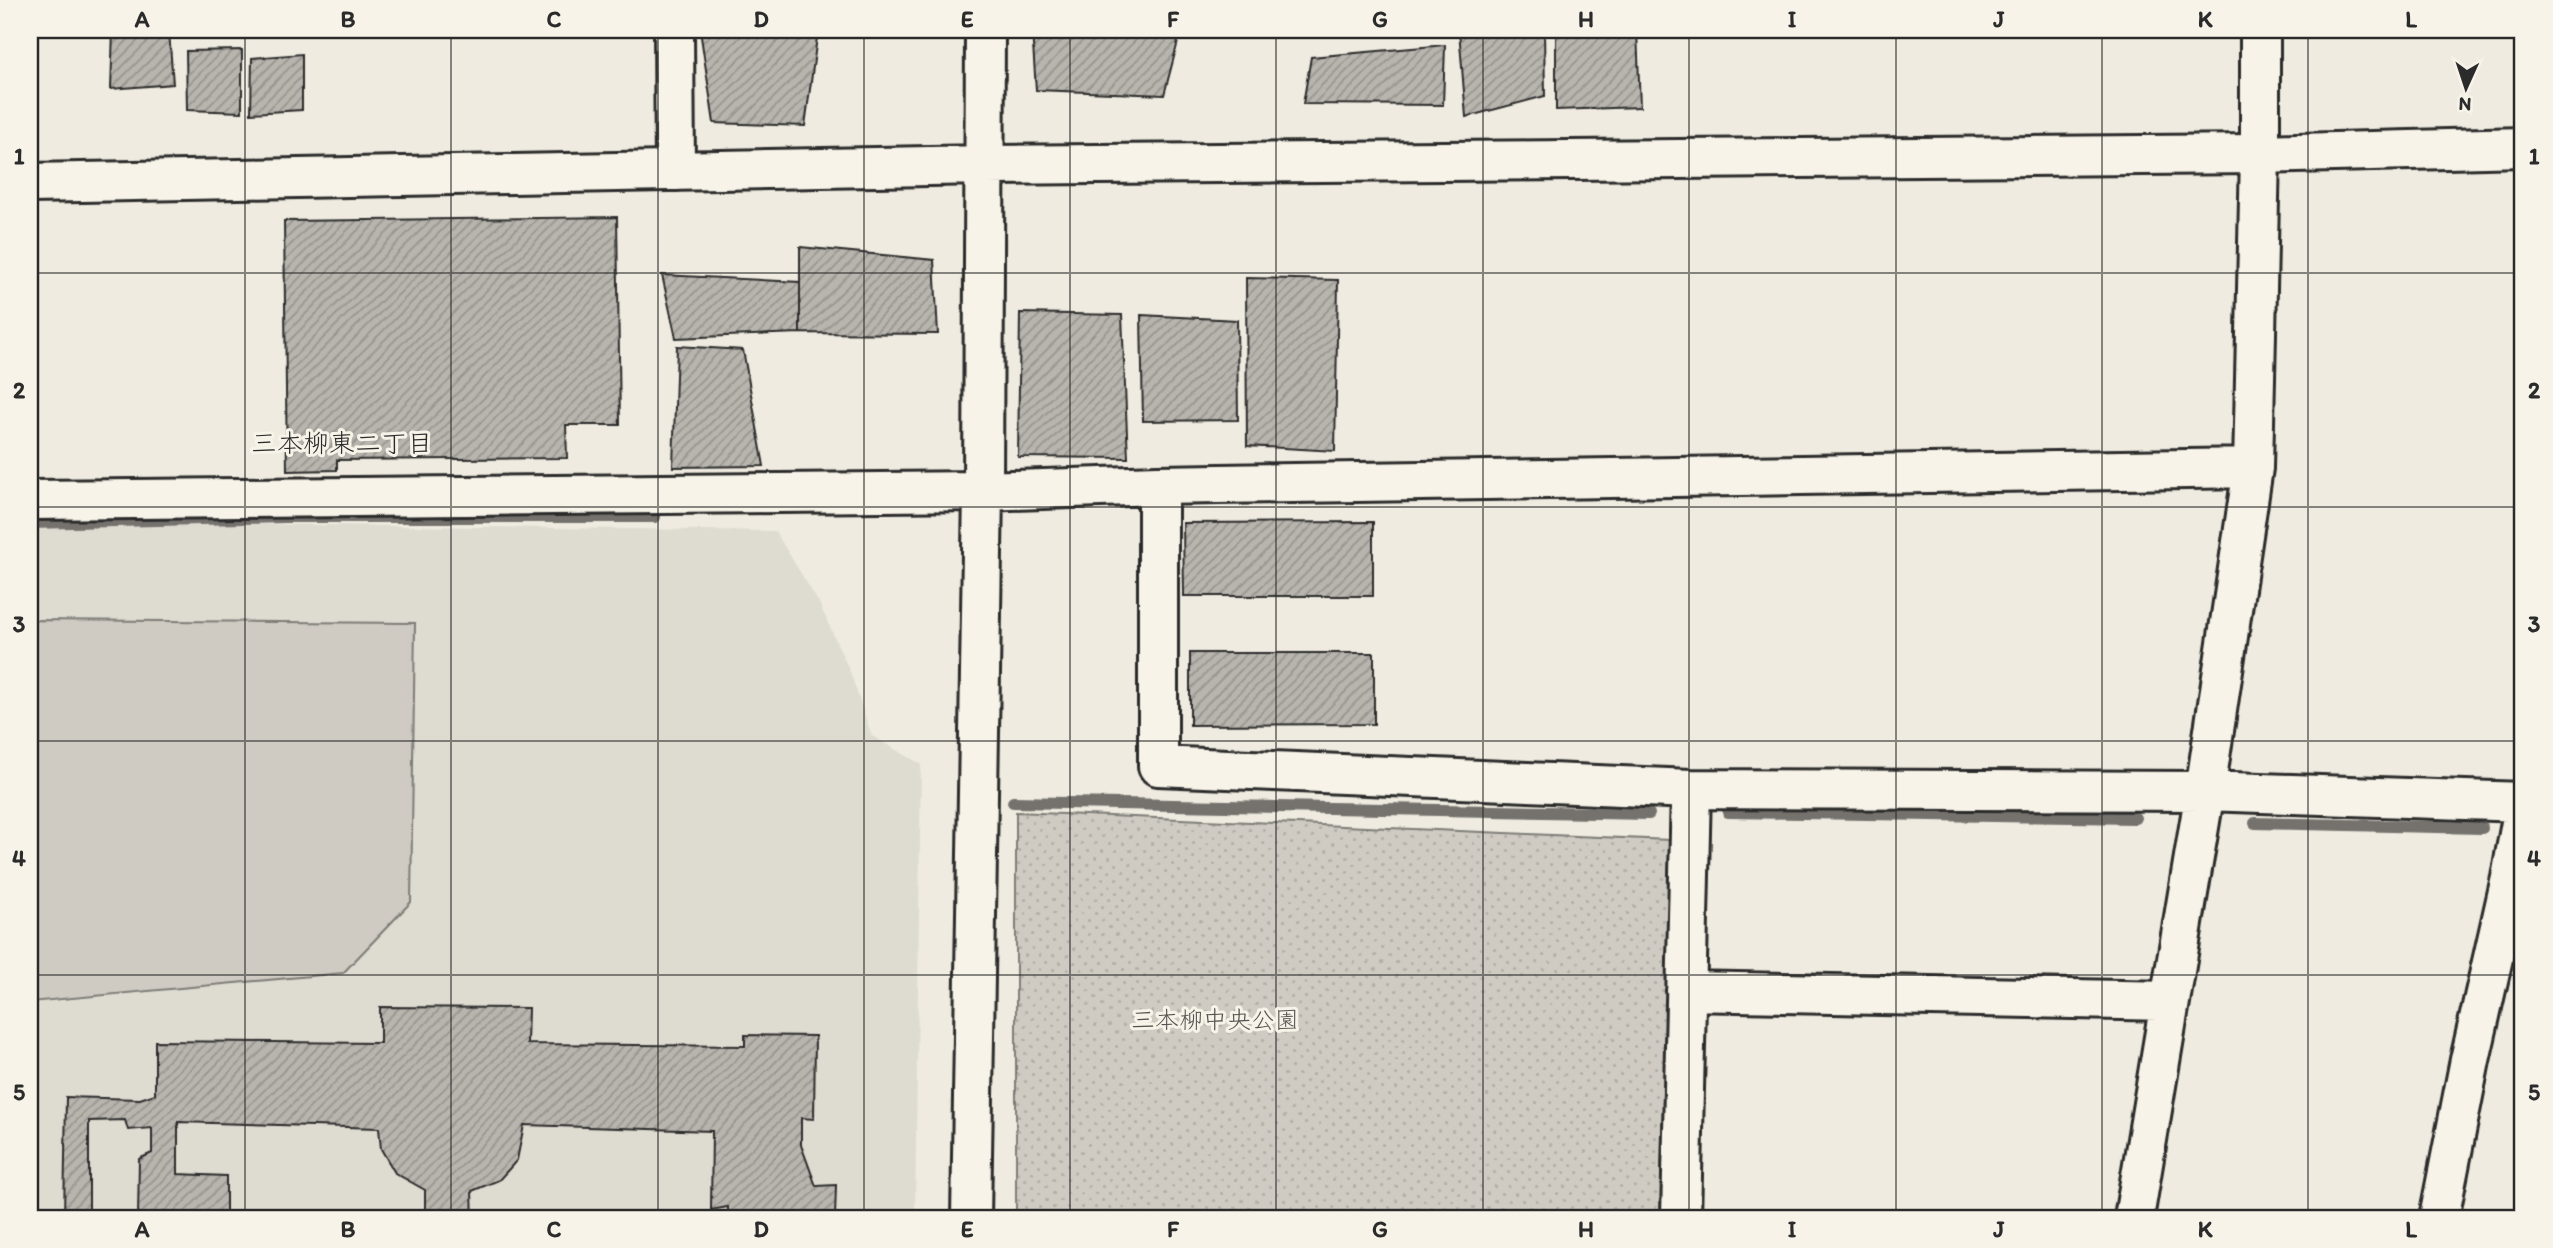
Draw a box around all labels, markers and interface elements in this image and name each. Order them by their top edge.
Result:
text: A [134,5,150,33]
text: B [341,5,356,33]
text: C [547,5,562,33]
text: D [753,5,769,33]
text: E [961,5,974,33]
text: F [1167,5,1180,33]
text: G [1372,5,1388,33]
text: H [1578,5,1594,33]
text: I [1788,5,1797,33]
text: J [1992,5,2005,33]
text: K [2198,5,2213,33]
text: L [2405,5,2417,33]
north arrow [2430,52,2500,122]
text: N [2458,93,2472,116]
text: 1 [14,142,25,170]
text: 1 [2529,142,2540,170]
text: 2 [13,376,26,404]
text: 2 [2528,376,2541,404]
district label: 三本柳東二丁目 [251,427,433,459]
text: 3 [13,610,26,638]
text: 3 [2528,610,2541,638]
text: 4 [12,844,26,872]
text: 4 [2527,844,2541,872]
park label: 三本柳中央公園 [1131,1005,1299,1034]
text: 5 [13,1078,25,1106]
text: 5 [2528,1078,2540,1106]
text: A [134,1215,150,1243]
text: B [341,1215,356,1243]
text: C [547,1215,562,1243]
text: D [753,1215,769,1243]
text: E [961,1215,974,1243]
text: F [1167,1215,1180,1243]
text: G [1372,1215,1388,1243]
text: H [1578,1215,1594,1243]
text: I [1788,1215,1797,1243]
text: J [1992,1215,2005,1243]
text: K [2198,1215,2213,1243]
text: L [2405,1215,2417,1243]

